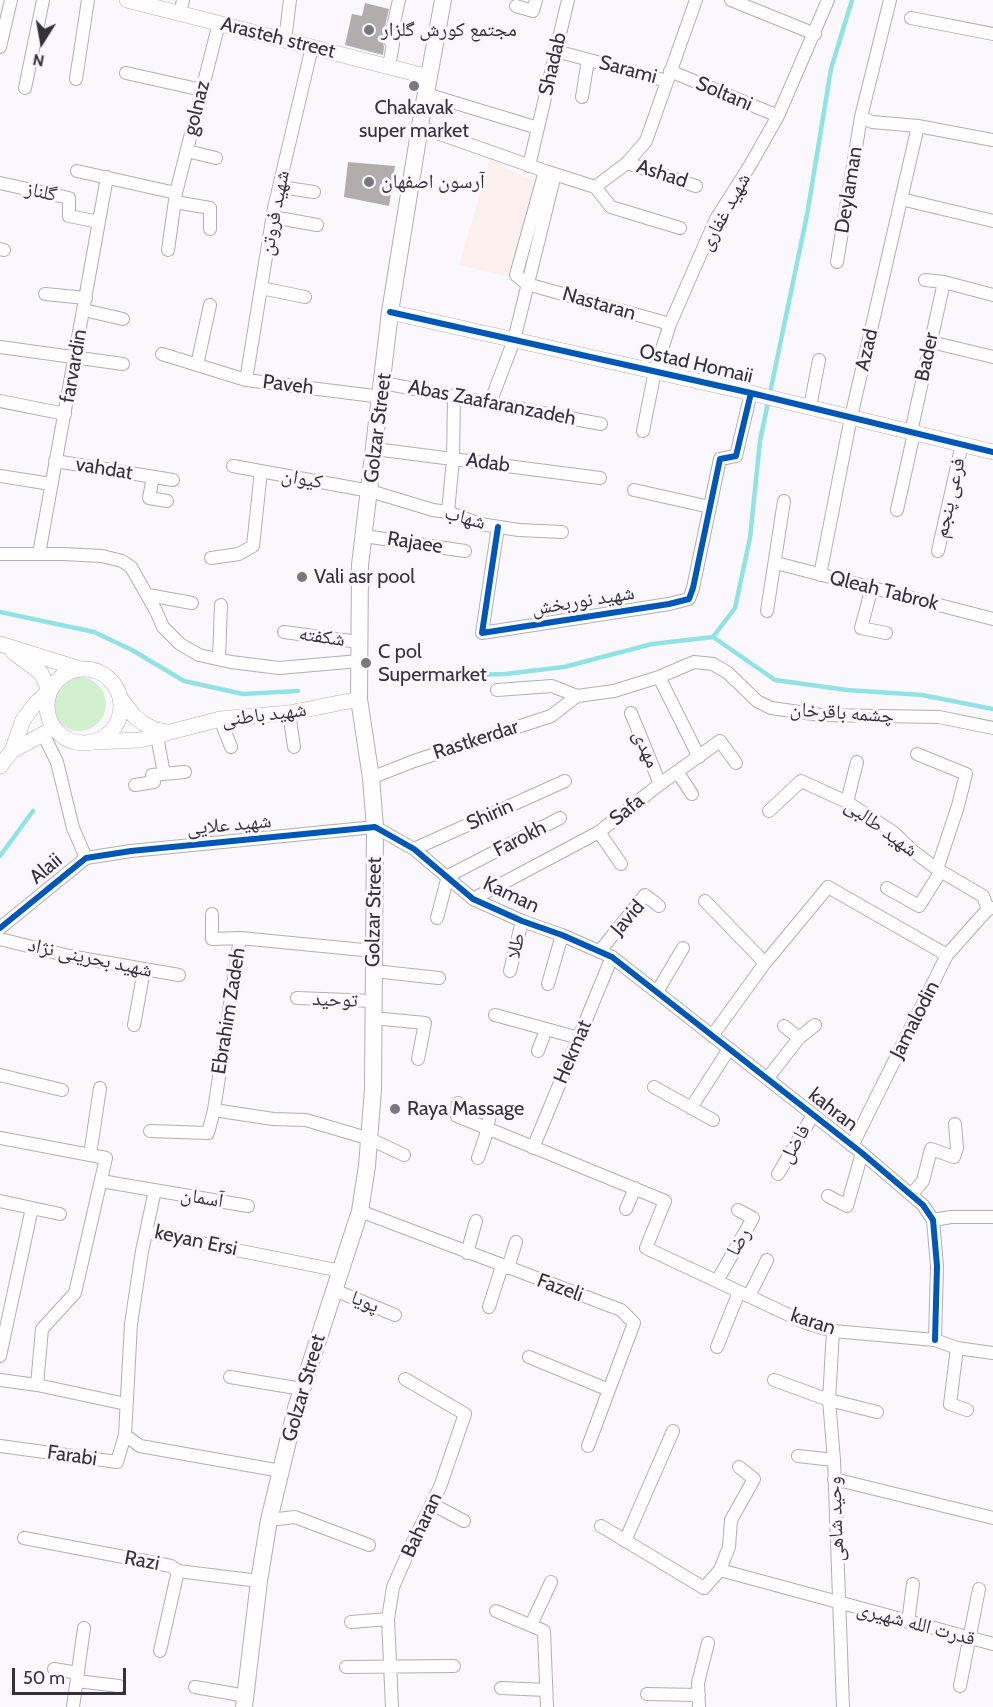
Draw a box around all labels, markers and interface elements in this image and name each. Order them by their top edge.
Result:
north arrow [12,12,72,72]
street label: Arasteh street [218,12,338,64]
place label: مجتمع کورش گلزار [381,18,517,42]
marker: مجتمع کورش گلزار [362,23,376,37]
street label: Shadab [534,30,572,98]
text: N [31,50,46,71]
street label: Sarami [596,51,660,89]
street label: Soltani [692,71,756,117]
street label: golnaz [179,78,215,138]
marker: Chakavak super market [407,79,421,93]
place label: Chakavak super market [359,96,469,143]
street label: Deylaman [830,145,868,235]
street label: Ashad [633,155,691,193]
street label: شهید فروتن [255,168,295,258]
street label: شهید غفاری [694,169,756,255]
place label: آرسون اصفهان [381,170,485,194]
marker: آرسون اصفهان [362,175,376,189]
street label: گلناز [23,177,59,207]
street label: Nastaran [560,282,638,326]
street label: farvardin [56,327,92,405]
street label: Azad [851,327,883,373]
street label: Bader [910,330,944,384]
street label: Ostad Homaii [637,339,755,389]
street label: Paveh [261,370,315,400]
street label: Golzar Street [359,372,397,484]
street label: Abas Zaafaranzadeh [406,375,578,431]
street label: Adab [465,448,511,478]
street label: vahdat [74,453,134,485]
street label: فرعی پنجم [929,456,971,540]
street label: کیوان [280,464,324,494]
street label: شهاب [442,501,488,535]
street label: Rajaee [386,527,444,559]
place label: Vali asr pool [314,565,415,589]
street label: Qleah Tabrok [827,566,941,616]
marker: Vali asr pool [295,570,309,584]
street label: شهید نوربخش [530,581,636,621]
street label: شکفته [297,622,347,652]
place label: C pol Supermarket [378,640,487,687]
marker: C pol Supermarket [359,656,373,670]
street label: چشمه باقرخان [789,697,895,729]
street label: شهید باطنی [220,698,308,732]
street label: Rastkerdar [430,715,522,765]
street label: مهدی [627,727,665,771]
street label: Safa [605,789,649,831]
street label: Shirin [463,794,517,836]
street label: شهید طالبی [840,794,922,862]
street label: شهید علایی [186,809,272,841]
street label: Farokh [490,816,550,862]
street label: Alaii [25,849,67,889]
street label: Golzar Street [361,857,387,967]
street label: Kaman [479,872,543,918]
street label: Javid [606,895,650,941]
street label: طلا [501,931,531,961]
street label: شهید بحرینی نژاد [26,933,154,983]
street label: Ebrahim Zadeh [207,946,251,1076]
street label: Jamalodin [885,977,945,1063]
street label: توحید [312,987,358,1013]
street label: Hekmat [549,1017,597,1087]
street label: kahran [803,1083,863,1137]
place label: Raya Massage [407,1097,524,1121]
marker: Raya Massage [388,1102,402,1116]
street label: فاضل [774,1120,816,1168]
street label: آسمان [179,1183,225,1213]
street label: keyan Ersi [153,1221,239,1261]
street label: رضا [721,1224,757,1260]
street label: Fazeli [534,1269,586,1307]
street label: پویا [347,1286,383,1318]
street label: karan [788,1304,838,1340]
street label: Golzar Street [277,1332,331,1444]
street label: Farabi [46,1441,98,1471]
street label: وحید شاهی [823,1476,849,1562]
street label: Baharan [397,1489,447,1561]
street label: Razi [122,1546,162,1576]
street label: قدرت الله شهیری [854,1597,978,1651]
scale bar [15,1656,129,1694]
text: 50 m [23,1667,65,1689]

